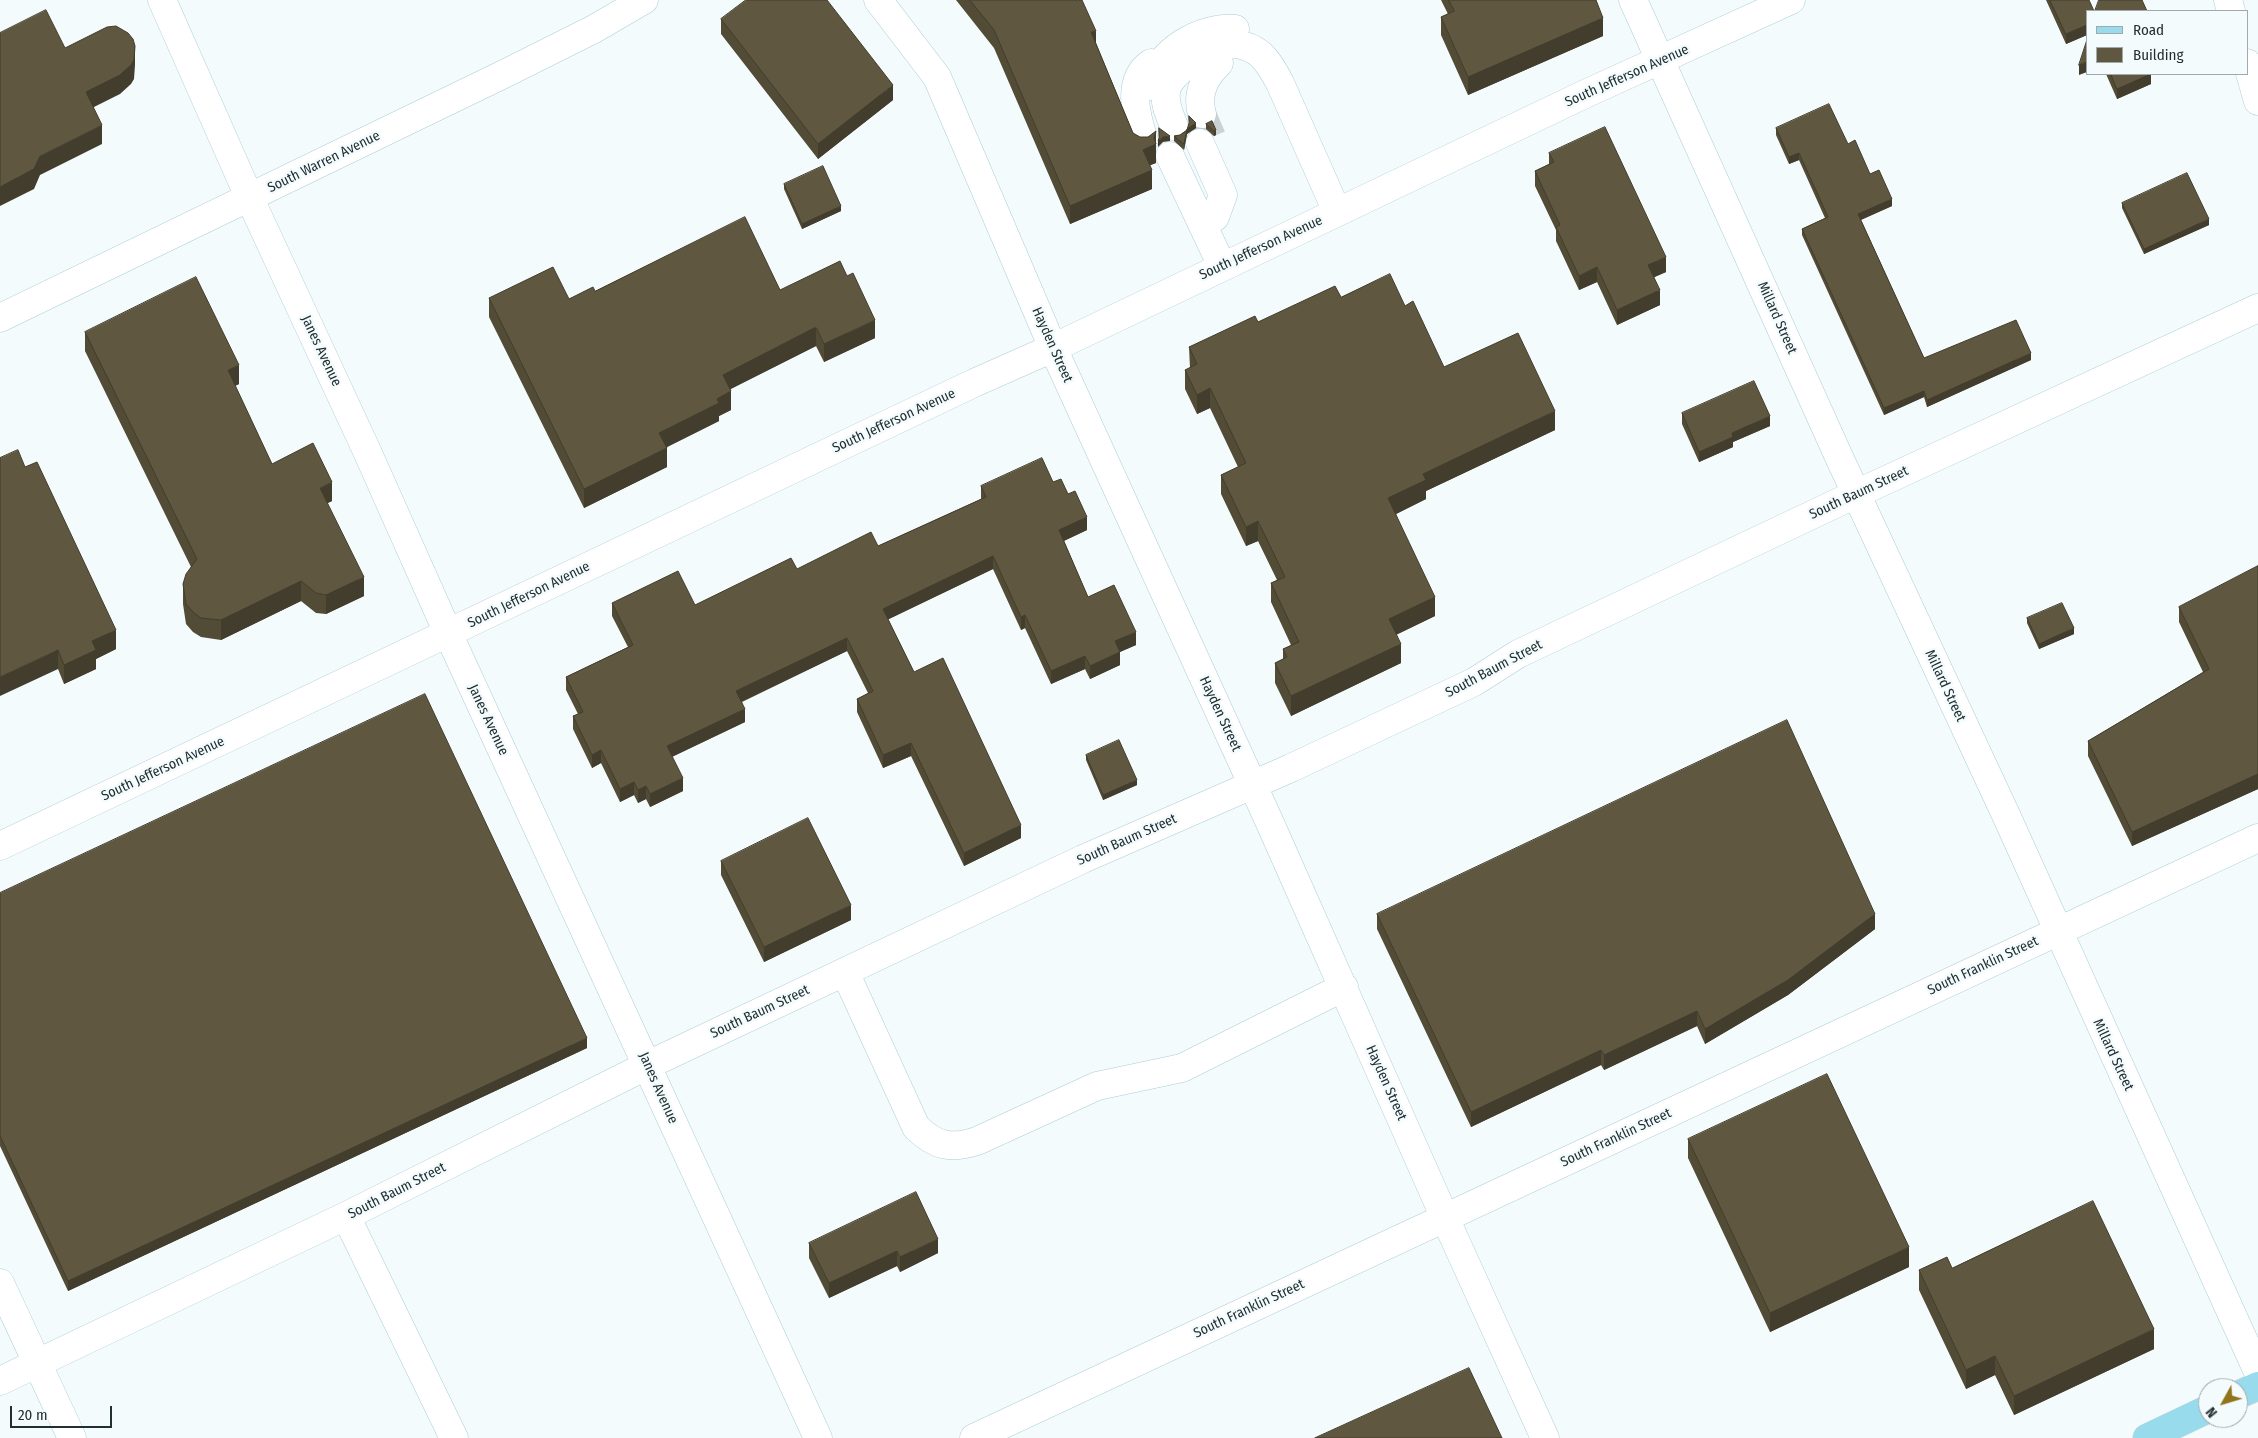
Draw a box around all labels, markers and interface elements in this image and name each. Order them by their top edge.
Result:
legend [2086,10,2248,75]
text: Road [2133,21,2164,39]
street label: South Jefferson Avenue [1563,41,1691,111]
text: Building [2133,46,2184,64]
street label: South Warren Avenue [265,128,383,196]
street label: South Jefferson Avenue [1197,212,1325,284]
street label: Millard Street [1754,279,1800,357]
street label: Hayden Street [1028,305,1076,385]
street label: Janes Avenue [297,313,345,389]
street label: South Jefferson Avenue [830,385,958,457]
street label: South Baum Street [1807,463,1911,523]
street label: South Jefferson Avenue [465,558,593,632]
street label: South Baum Street [1443,636,1545,702]
street label: Millard Street [1921,647,1969,725]
street label: Hayden Street [1195,674,1245,754]
street label: Janes Avenue [464,682,512,758]
street label: South Jefferson Avenue [99,733,227,805]
street label: South Baum Street [1075,811,1179,869]
street label: South Franklin Street [1925,933,2041,999]
street label: South Baum Street [708,982,812,1042]
street label: Millard Street [2089,1016,2137,1094]
street label: Hayden Street [1362,1043,1410,1123]
street label: Janes Avenue [635,1050,681,1126]
street label: South Franklin Street [1558,1105,1674,1171]
street label: South Baum Street [345,1159,449,1223]
street label: South Franklin Street [1191,1276,1307,1342]
north arrow [2198,1378,2248,1428]
scale bar [12,1396,115,1428]
text: N [2202,1404,2221,1421]
text: 20 m [18,1406,48,1424]

